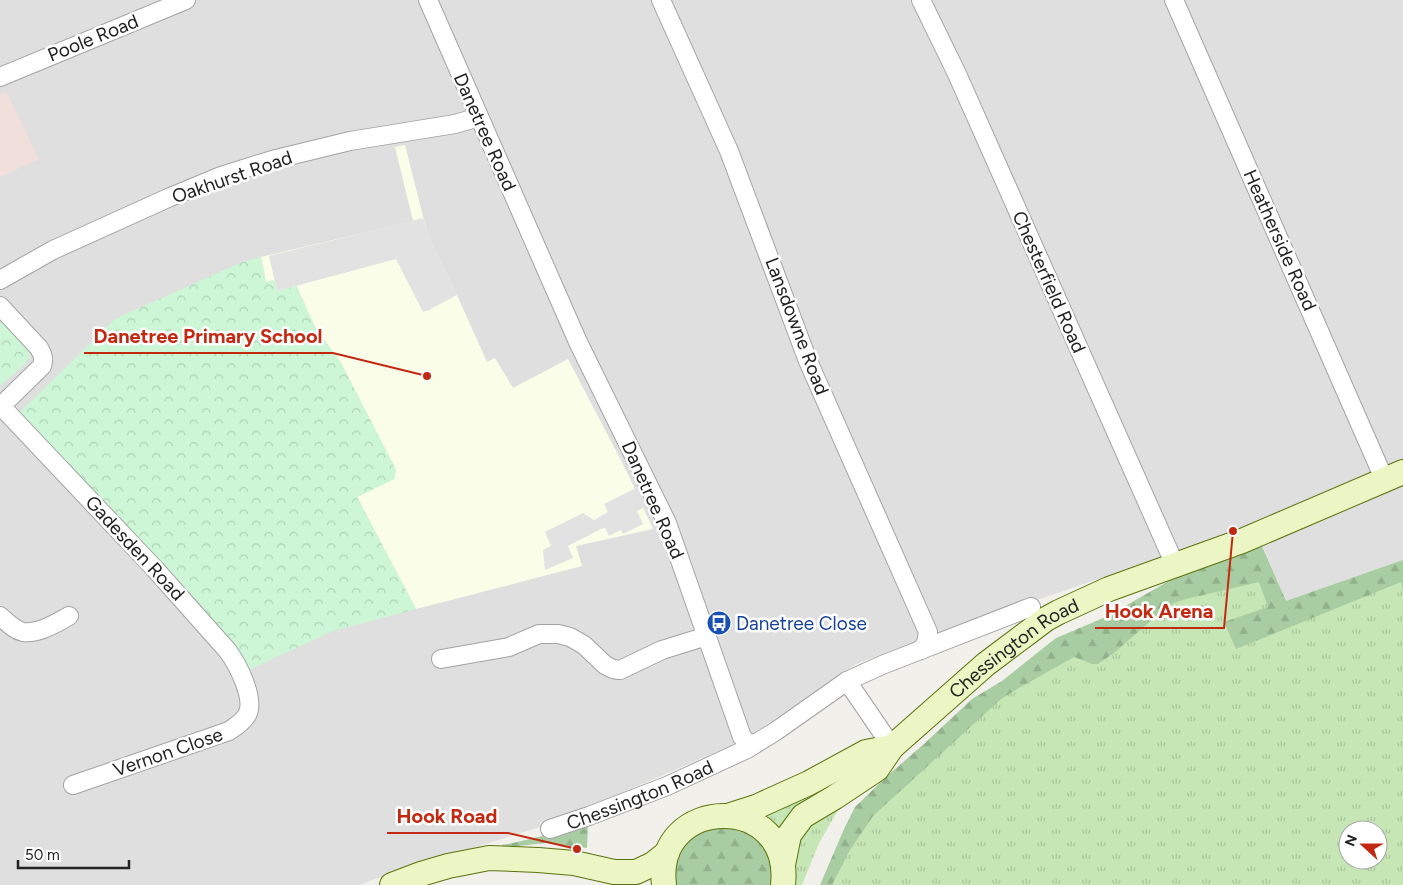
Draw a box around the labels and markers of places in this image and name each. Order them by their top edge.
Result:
callout: Danetree Primary School [84,318,333,353]
callout: Hook Arena [1095,593,1224,628]
bus stop icon: Danetree Close [706,610,732,636]
place label: Danetree Close [736,612,867,635]
callout: Hook Road [387,798,508,833]

